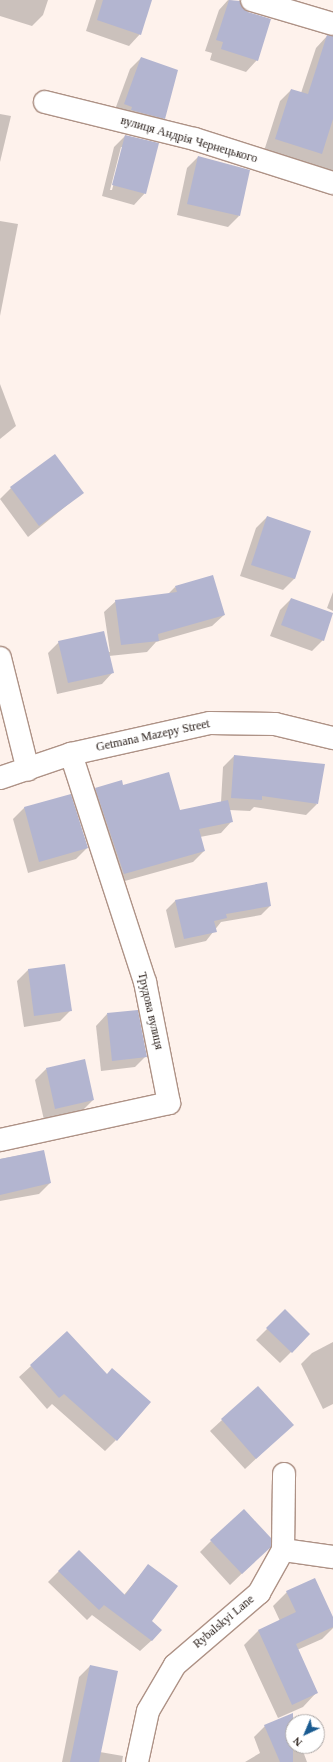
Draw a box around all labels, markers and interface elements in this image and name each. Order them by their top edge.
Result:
street label: вулиця Андрія Чернецького [119,114,259,166]
street label: Getmana Mazepy Street [95,717,211,755]
street label: Трудова вулиця [134,971,166,1051]
street label: Rybalskyi Lane [191,1592,257,1652]
north arrow [285,1714,325,1754]
text: N [290,1735,304,1749]

